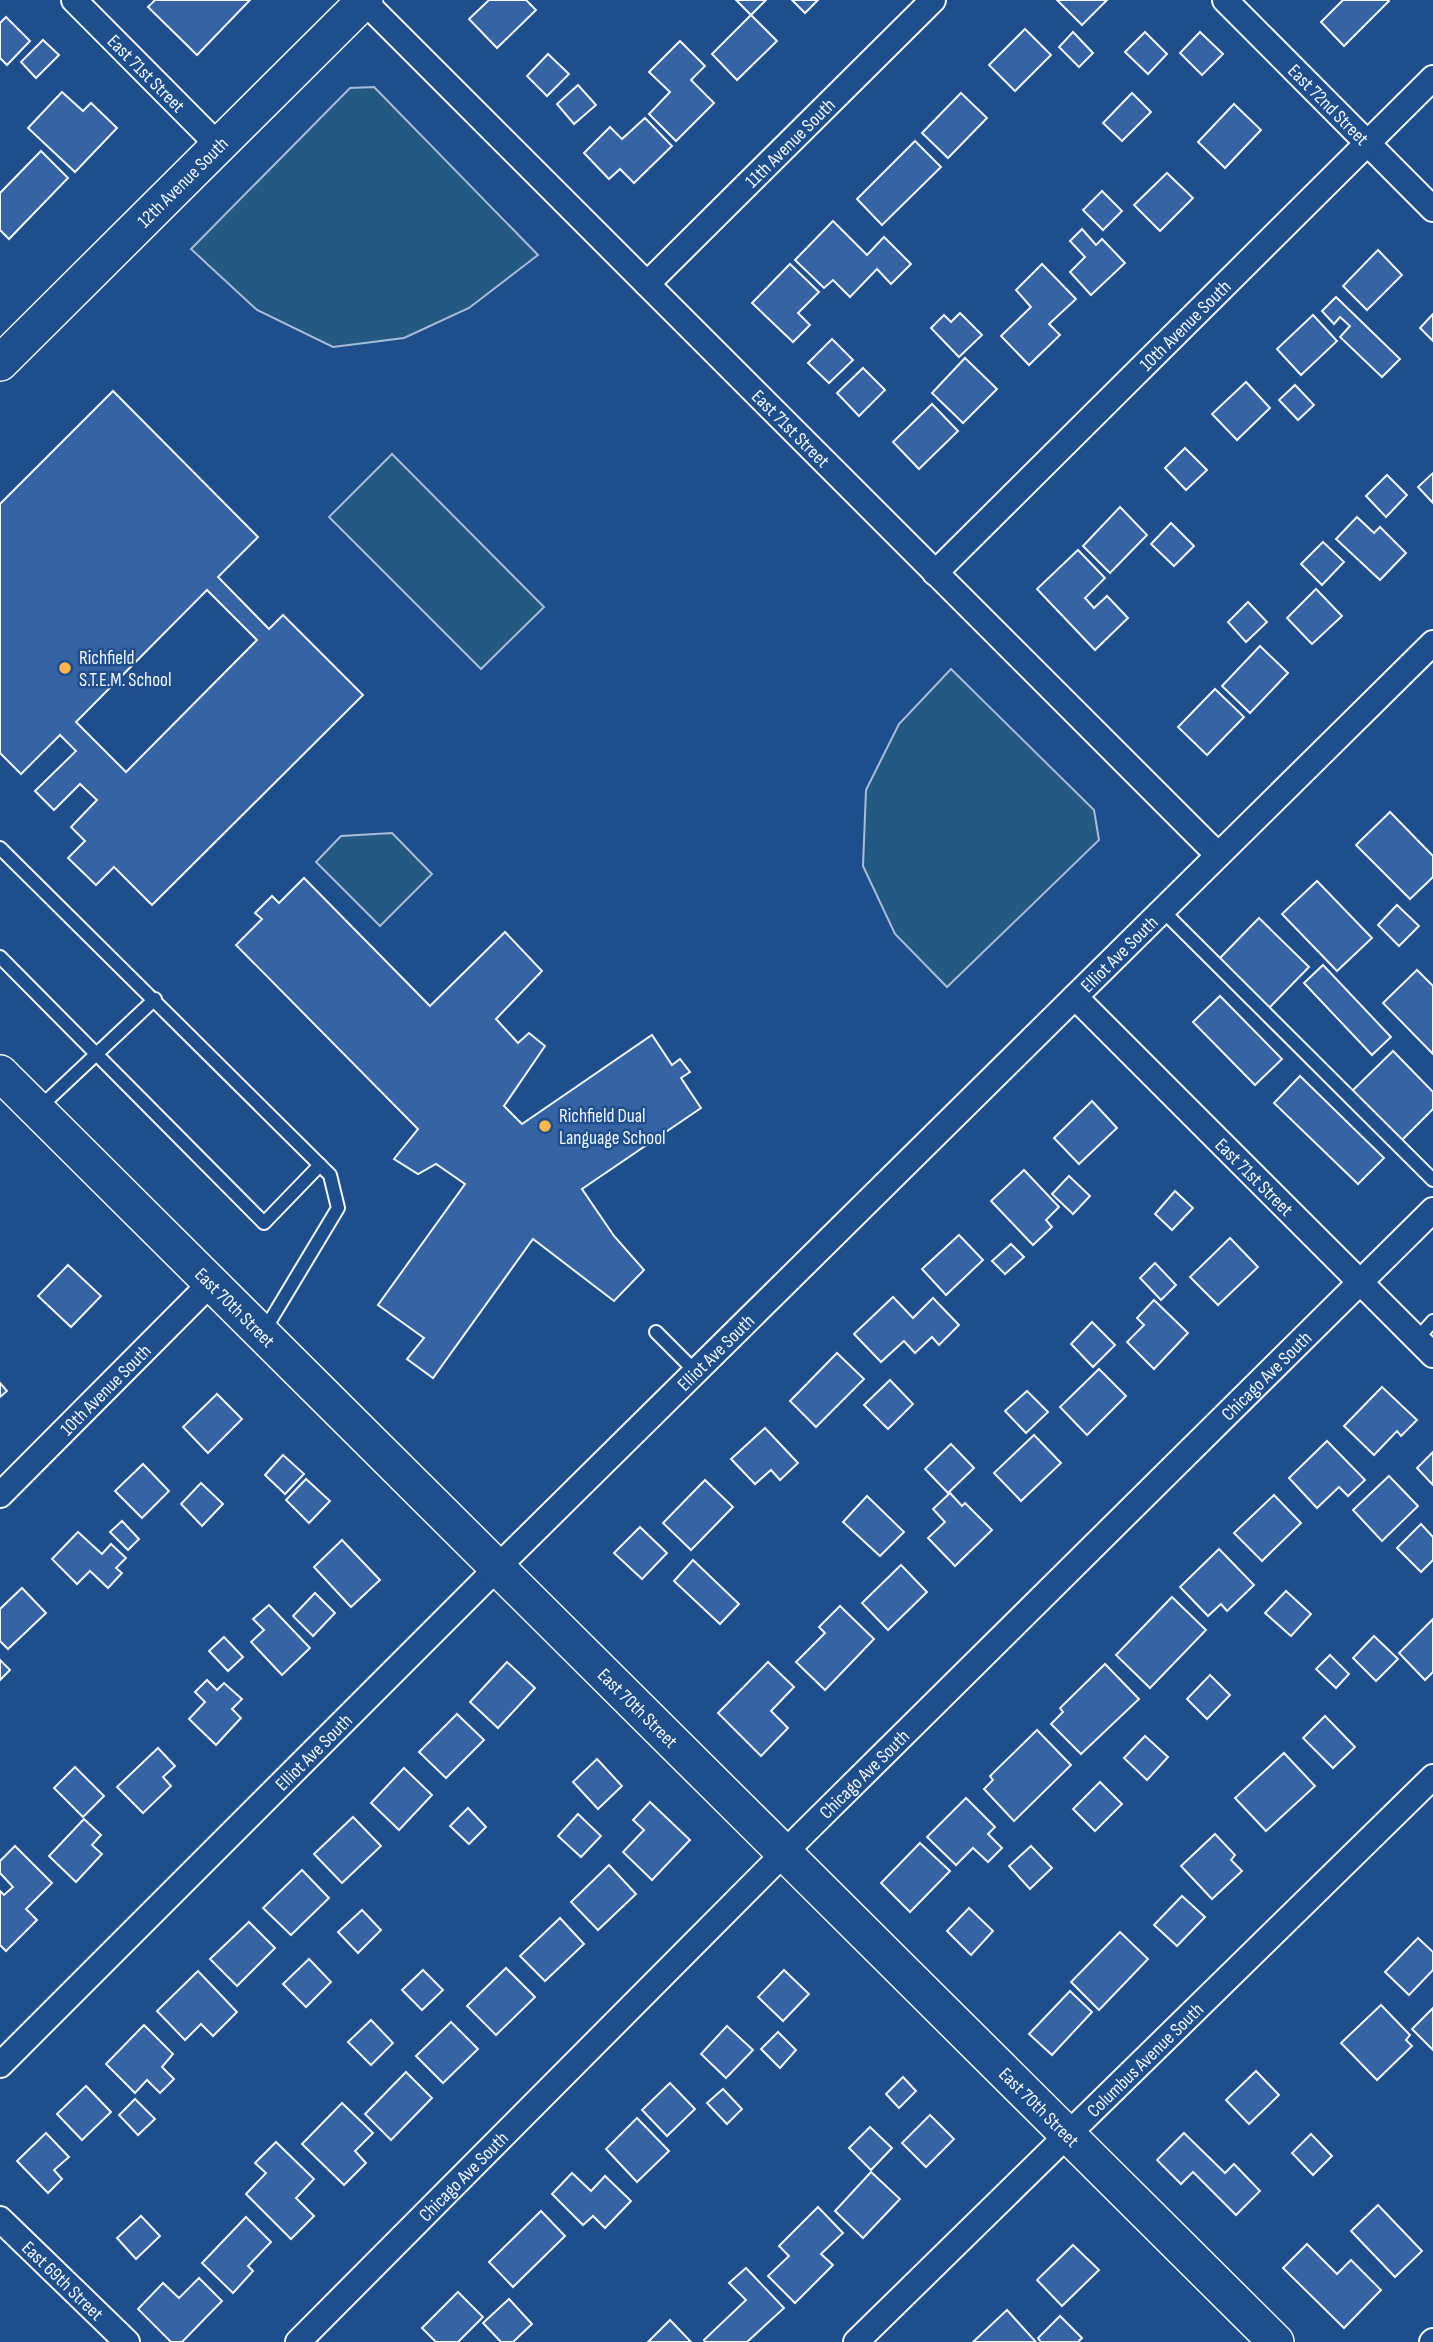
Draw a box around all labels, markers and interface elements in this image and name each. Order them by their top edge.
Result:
street label: East 71st Street [102,30,189,118]
street label: East 72nd Street [1282,60,1373,151]
street label: 11th Avenue South [741,94,841,193]
street label: 12th Avenue South [133,133,234,233]
street label: 10th Avenue South [1135,276,1236,376]
street label: East 71st Street [746,385,834,473]
place label: Richfield S.T.E.M. School [79,647,171,692]
marker: Richfield S.T.E.M. School [57,660,73,676]
street label: Elliot Ave South [1076,912,1163,998]
place label: Richfield Dual Language School [559,1105,666,1150]
marker: Richfield Dual Language School [537,1118,553,1134]
street label: East 71st Street [1210,1134,1297,1222]
street label: East 70th Street [189,1263,279,1353]
street label: Elliot Ave South [673,1310,760,1396]
street label: Chicago Ave South [1217,1327,1317,1426]
street label: 10th Avenue South [56,1340,156,1441]
street label: East 70th Street [592,1664,682,1754]
street label: Elliot Ave South [271,1710,358,1796]
street label: Chicago Ave South [815,1725,915,1824]
street label: Columbus Avenue South [1083,1998,1209,2122]
street label: East 70th Street [994,2063,1083,2153]
street label: Chicago Ave South [414,2127,514,2227]
street label: East 69th Street [17,2237,108,2326]

